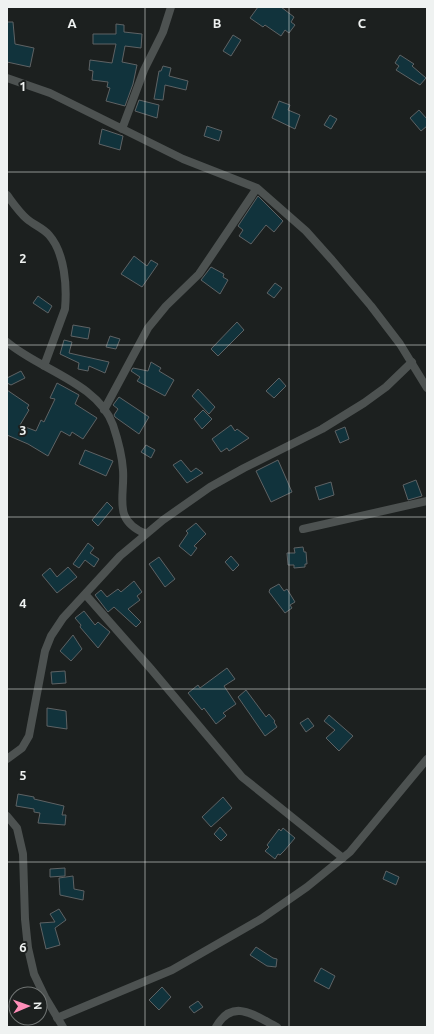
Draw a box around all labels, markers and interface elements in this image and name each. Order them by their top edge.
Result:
text: A [67,16,77,30]
text: B [213,16,222,30]
text: C [358,16,367,30]
text: 1 [19,79,27,93]
text: 2 [19,251,27,265]
text: 3 [19,423,27,437]
text: 4 [19,596,27,610]
text: 5 [19,768,27,782]
text: 6 [19,940,27,954]
north arrow [8,986,48,1026]
text: N [32,1001,44,1010]

